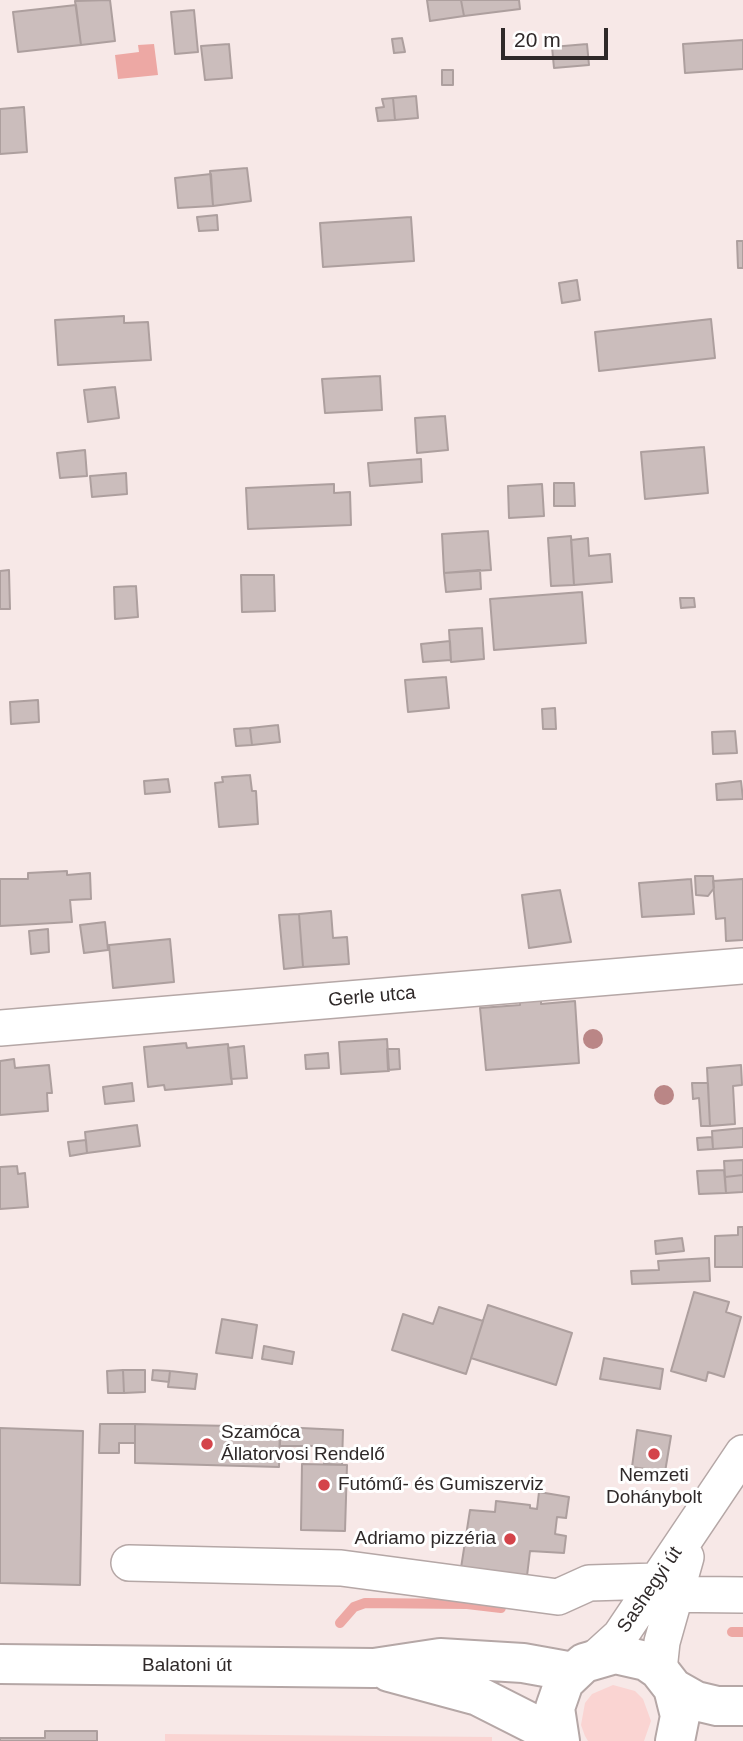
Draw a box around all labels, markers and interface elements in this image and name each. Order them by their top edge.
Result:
scale bar [505,14,612,58]
text: 20 m [514,28,561,51]
street label: Gerle utca [327,982,417,1012]
place label: Szamóca Állatorvosi Rendelő [221,1422,385,1466]
marker: Szamóca Állatorvosi Rendelő [199,1436,215,1452]
marker: Nemzeti Dohánybolt [646,1446,662,1462]
place label: Nemzeti Dohánybolt [606,1465,702,1509]
place label: Futómű- és Gumiszerviz [338,1474,544,1496]
marker: Futómű- és Gumiszerviz [316,1477,332,1493]
place label: Adriamo pizzéria [355,1528,496,1550]
marker: Adriamo pizzéria [502,1531,518,1547]
street label: Sashegyi út [613,1542,687,1638]
street label: Balatoni út [142,1655,232,1677]

